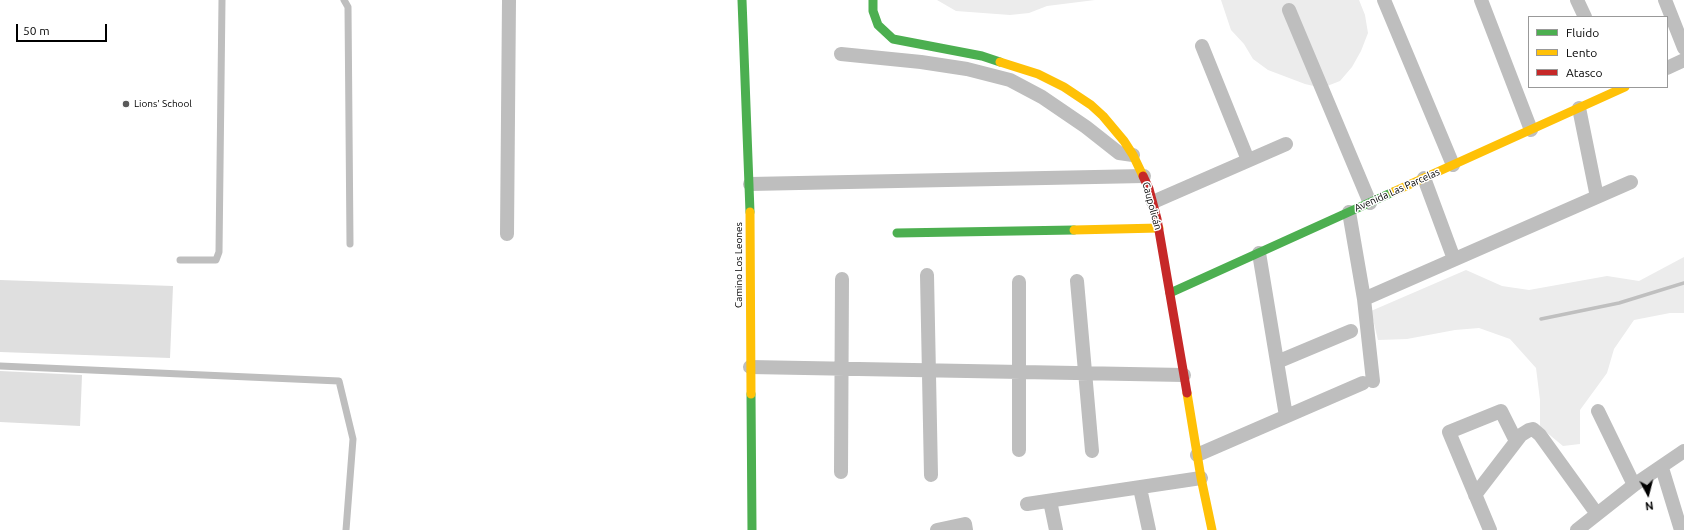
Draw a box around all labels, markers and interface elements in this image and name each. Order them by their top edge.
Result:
scale bar [18,16,109,42]
legend [1528,16,1668,88]
text: 50 m [23,24,50,37]
text: Fluido [1566,26,1599,39]
text: Lento [1566,46,1597,59]
text: Atasco [1566,66,1602,79]
place label: Lions' School [134,98,192,110]
marker: Lions' School [121,99,131,109]
street label: Avenida Las Parcelas [1352,166,1442,214]
street label: Caupolicán [1140,181,1164,231]
street label: Camino Los Leones [733,222,745,308]
north arrow [1628,474,1668,514]
text: N [1645,499,1654,512]

